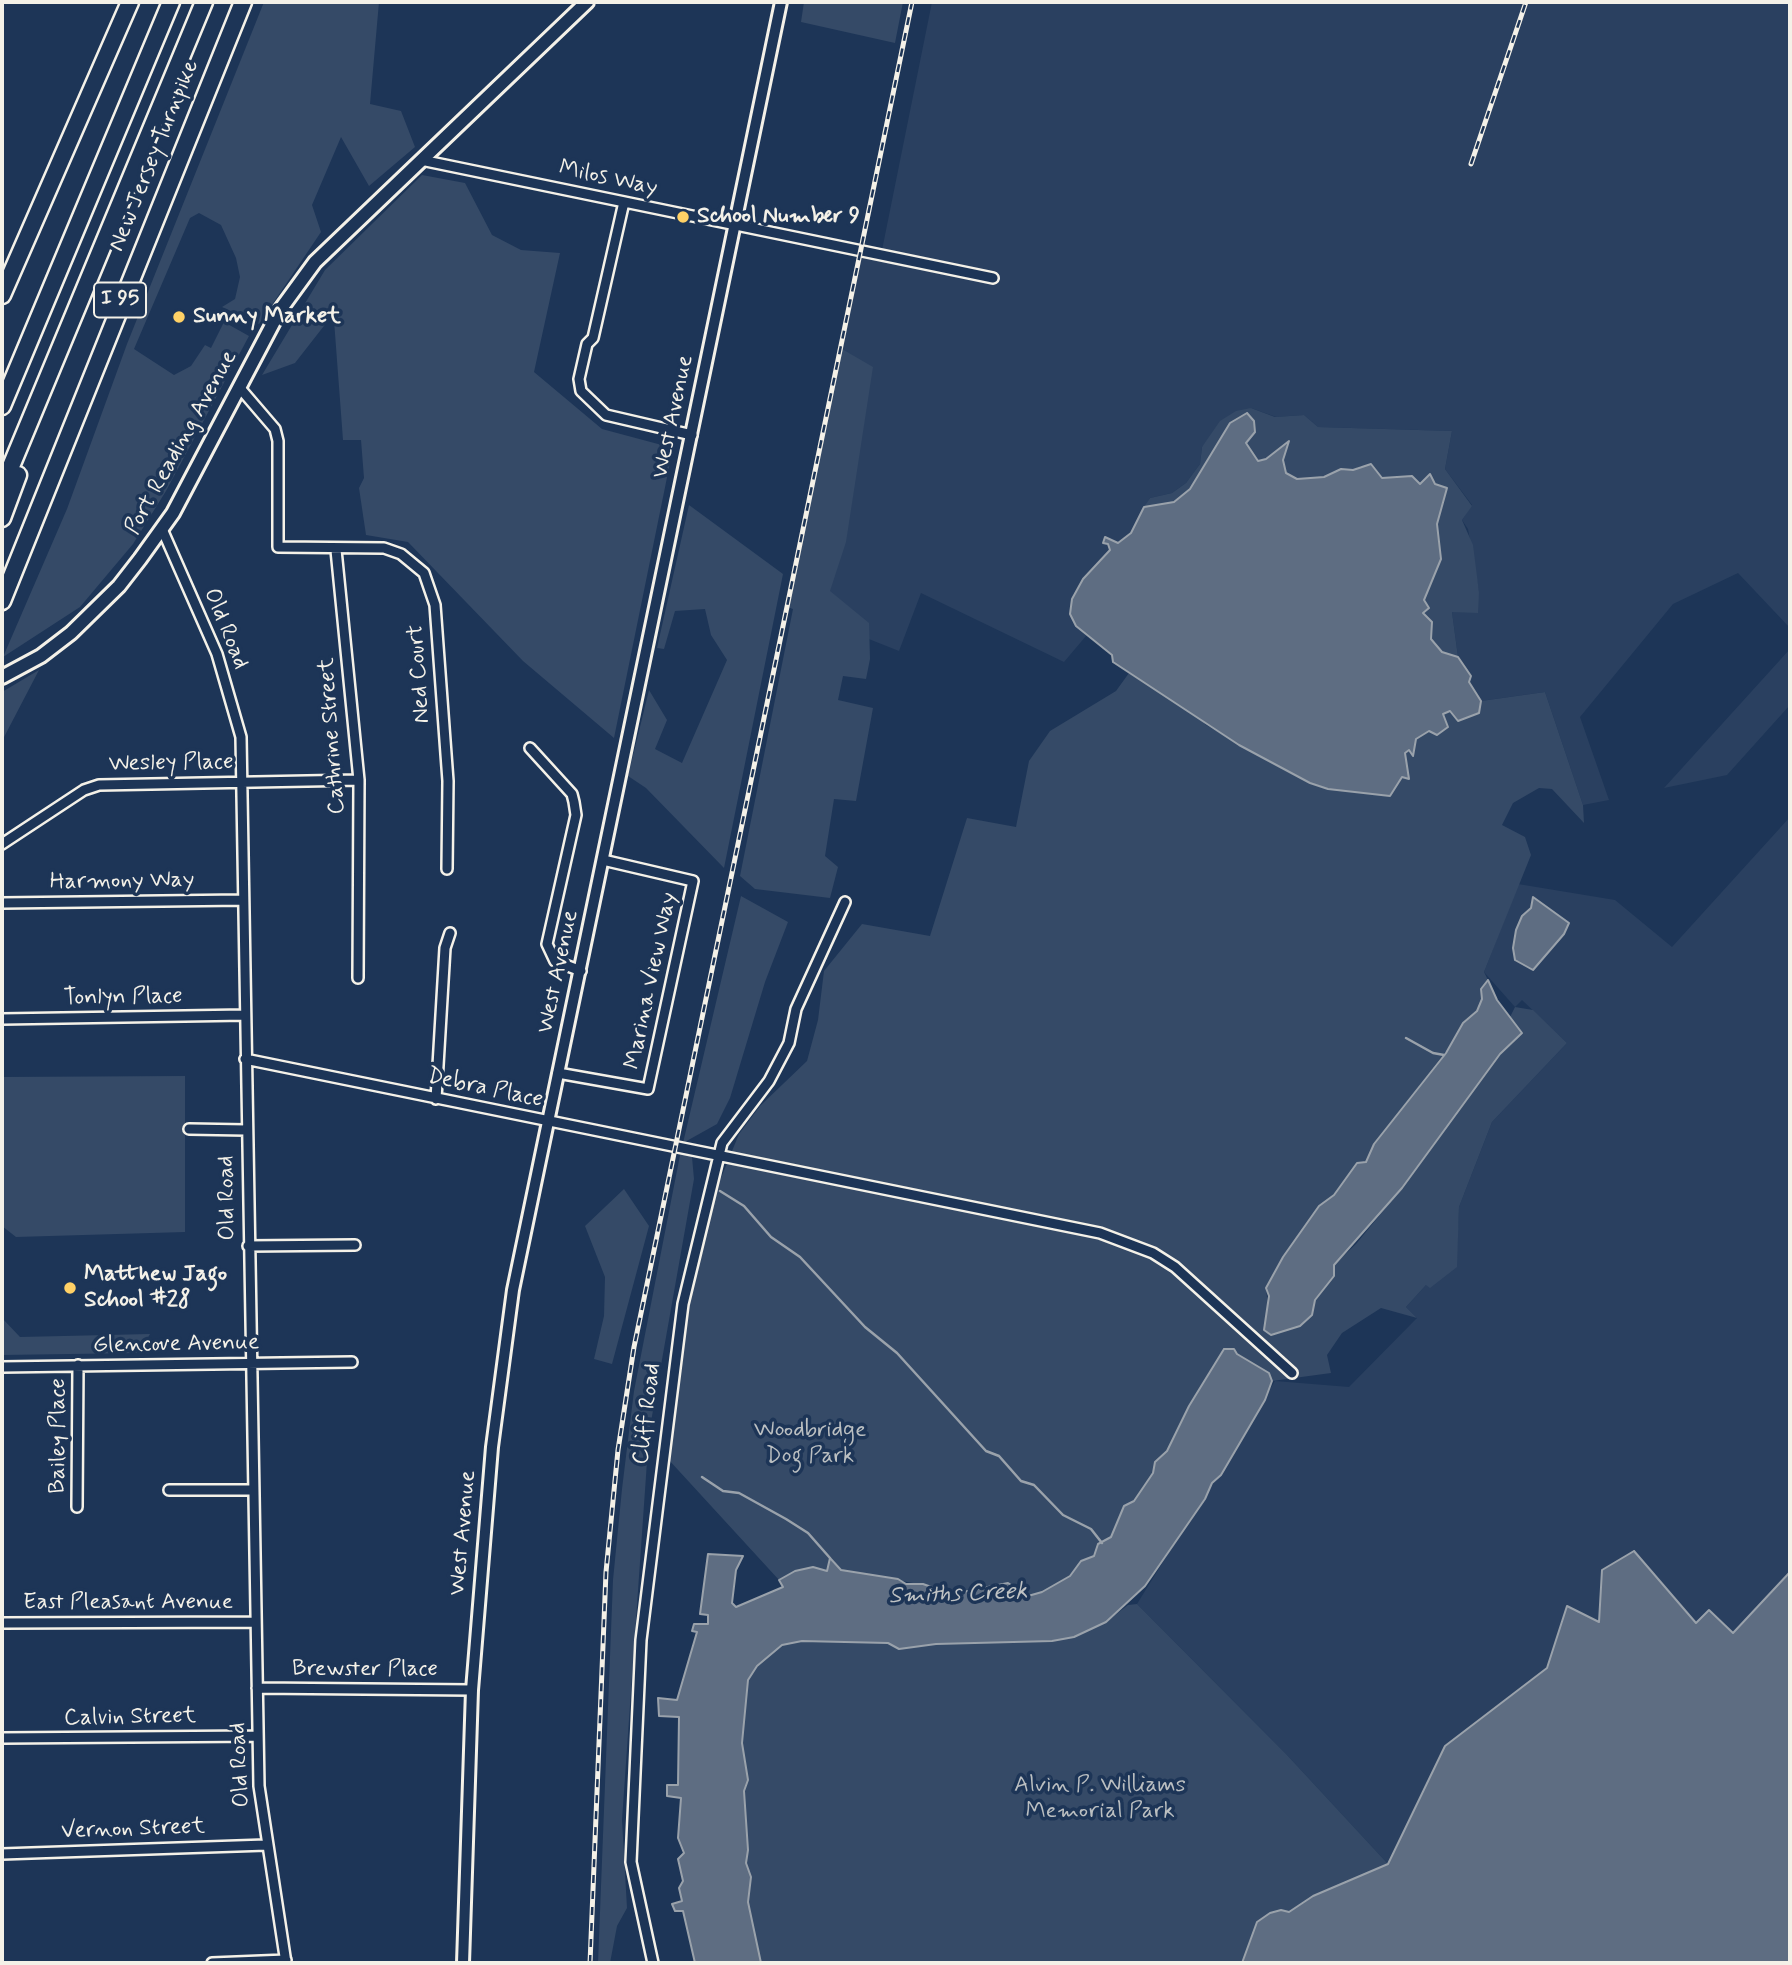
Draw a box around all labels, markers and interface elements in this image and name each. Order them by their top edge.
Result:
street label: New Jersey Turnpike [104,56,206,256]
street label: Milos Way [556,155,660,203]
place label: School Number 9 [697,203,860,231]
marker: School Number 9 [675,209,691,225]
road number: I 95 [94,282,146,318]
place label: Sunny Market [193,303,341,331]
marker: Sunny Market [171,309,187,325]
street label: Port Reading Avenue [120,346,244,540]
street label: West Avenue [647,353,701,481]
street label: Old Road [196,584,254,674]
street label: Ned Court [403,624,437,724]
street label: Cathrine Street [314,657,352,815]
street label: Wesley Place [108,749,234,779]
street label: Harmony Way [49,867,195,897]
street label: Marina View Way [620,890,684,1072]
street label: West Avenue [532,908,586,1036]
street label: Tonlyn Place [63,983,183,1013]
street label: Debra Place [425,1063,545,1115]
street label: Old Road [213,1155,243,1241]
place label: Matthew Jago School #28 [84,1261,227,1315]
marker: Matthew Jago School #28 [62,1280,78,1296]
street label: Glencove Avenue [93,1330,259,1360]
street label: Cliff Road [628,1362,668,1466]
street label: Bailey Place [45,1378,73,1494]
park label: Woodbridge Dog Park [754,1417,866,1471]
street label: West Avenue [445,1469,483,1597]
water label: Smiths Creek [888,1578,1028,1612]
street label: East Pleasant Avenue [23,1589,233,1617]
street label: Brewster Place [292,1656,438,1684]
street label: Calvin Street [64,1703,196,1733]
street label: Old Road [225,1722,257,1808]
park label: Alvin P. Williams Memorial Park [1014,1772,1186,1826]
street label: Vernon Street [61,1814,205,1846]

